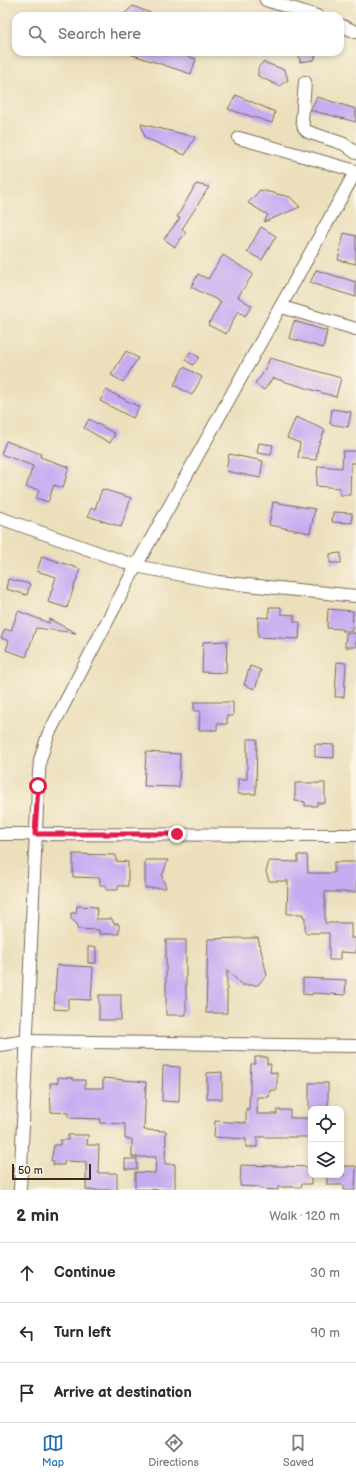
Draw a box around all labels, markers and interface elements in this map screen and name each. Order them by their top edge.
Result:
search box [12,12,344,56]
icon: search [26,23,48,45]
text: Search here [58,25,141,44]
route start [29,777,47,795]
route end [168,825,186,843]
map controls [308,1106,344,1178]
button: locate [308,1106,344,1142]
button: layers [308,1142,344,1178]
scale bar [12,1162,91,1181]
text: 50 m [18,1164,43,1177]
text: 2 min [16,1206,59,1226]
text: Walk · 120 m [269,1208,340,1224]
icon: ahead [16,1262,38,1284]
text: Continue [54,1263,116,1282]
text: 30 m [310,1265,340,1281]
icon: left [16,1322,38,1344]
text: Turn left [54,1323,111,1342]
text: 90 m [311,1325,340,1341]
icon: arrive [16,1382,38,1404]
text: Arrive at destination [54,1383,192,1402]
tab: Map [42,1432,64,1469]
tab: Directions [148,1432,199,1469]
tab: Saved [283,1432,314,1469]

